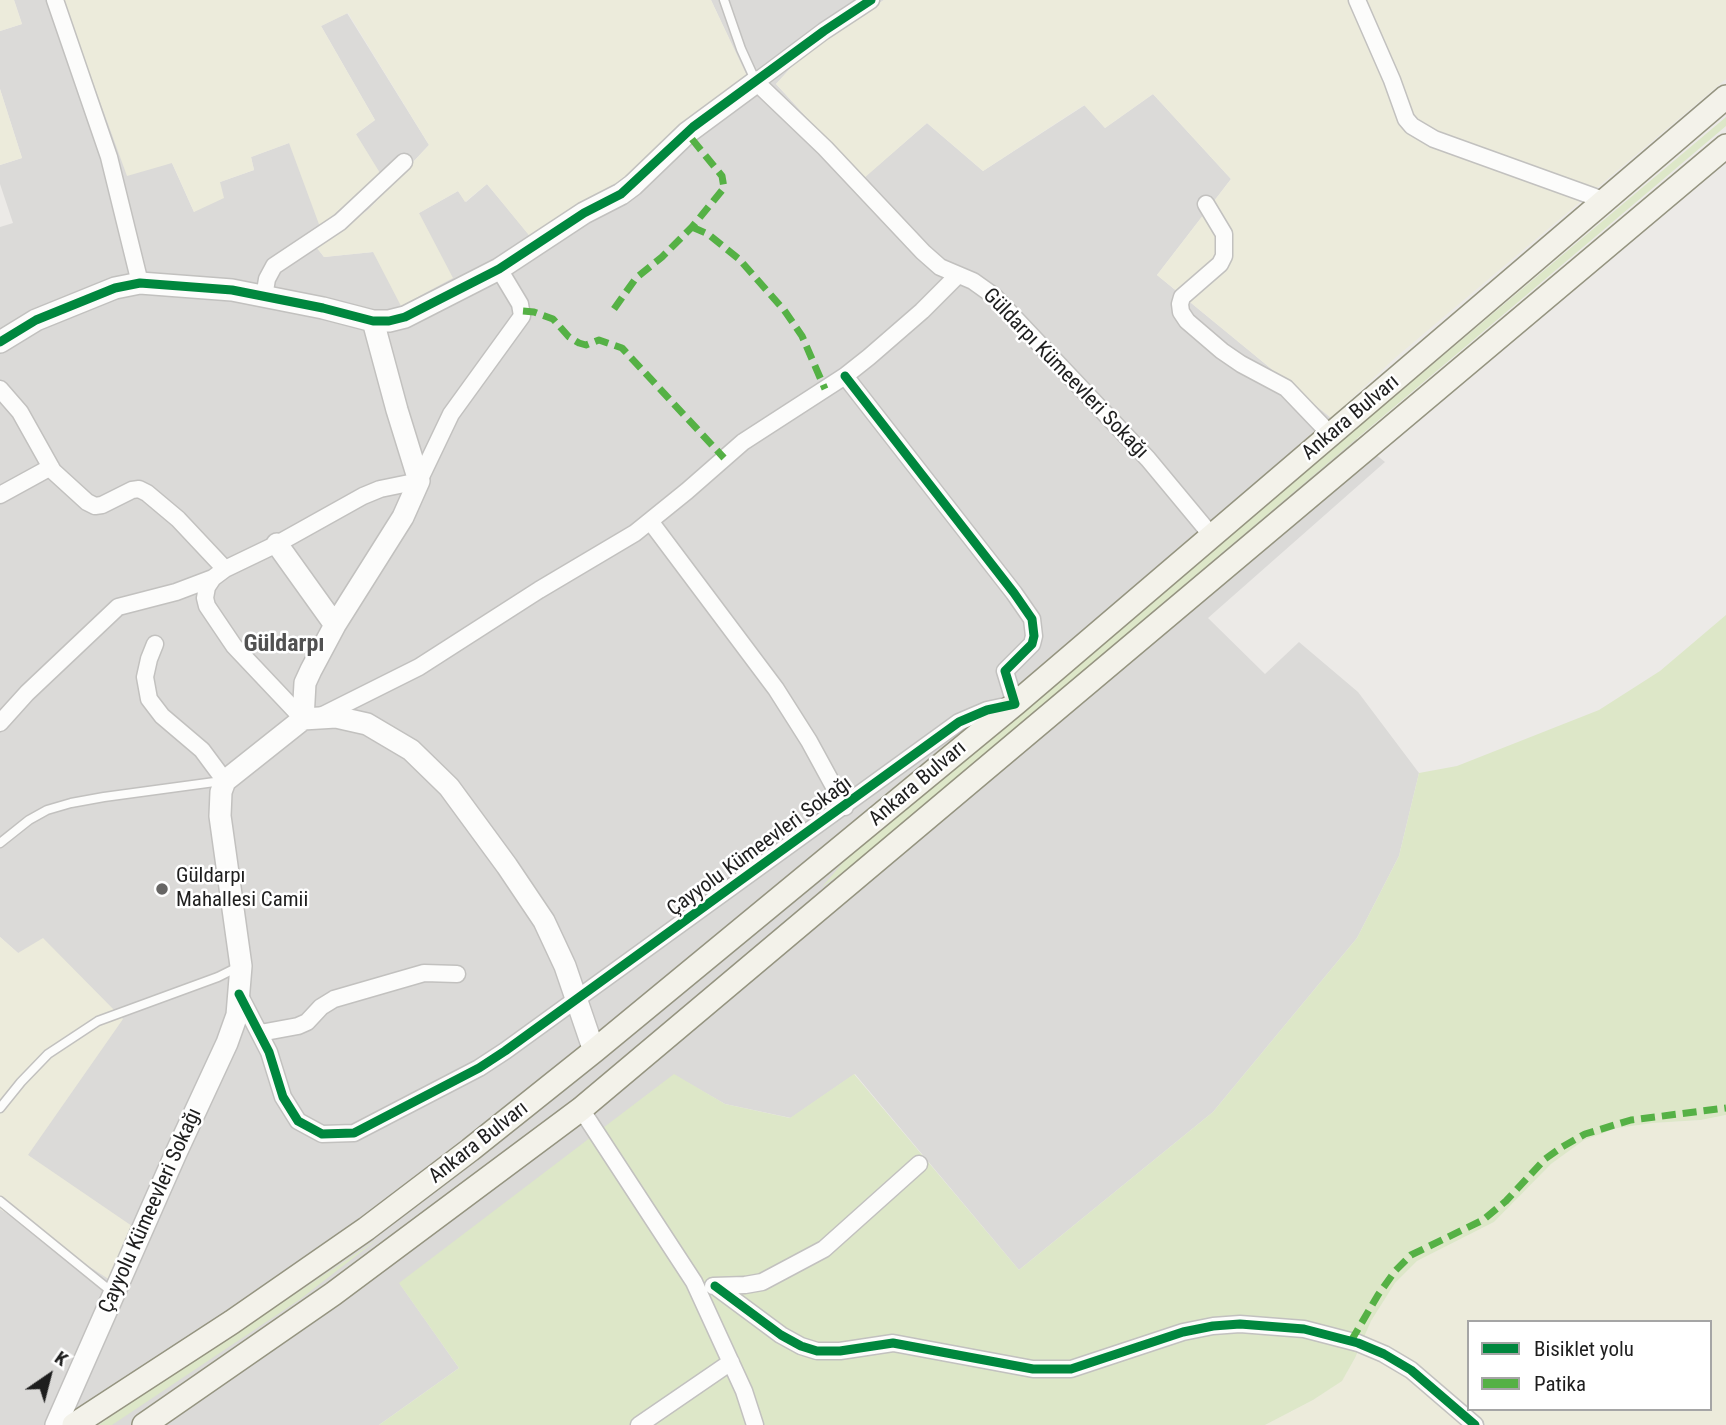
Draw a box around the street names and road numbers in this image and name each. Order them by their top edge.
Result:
street label: Güldarpı Kümeevleri Sokağı [977,284,1153,464]
street label: Ankara Bulvarı [1297,370,1405,466]
street label: Ankara Bulvarı [864,736,972,832]
street label: Çayyolu Kümeevleri Sokağı [663,772,857,922]
street label: Ankara Bulvarı [424,1096,534,1190]
street label: Çayyolu Kümeevleri Sokağı [94,1104,208,1318]

